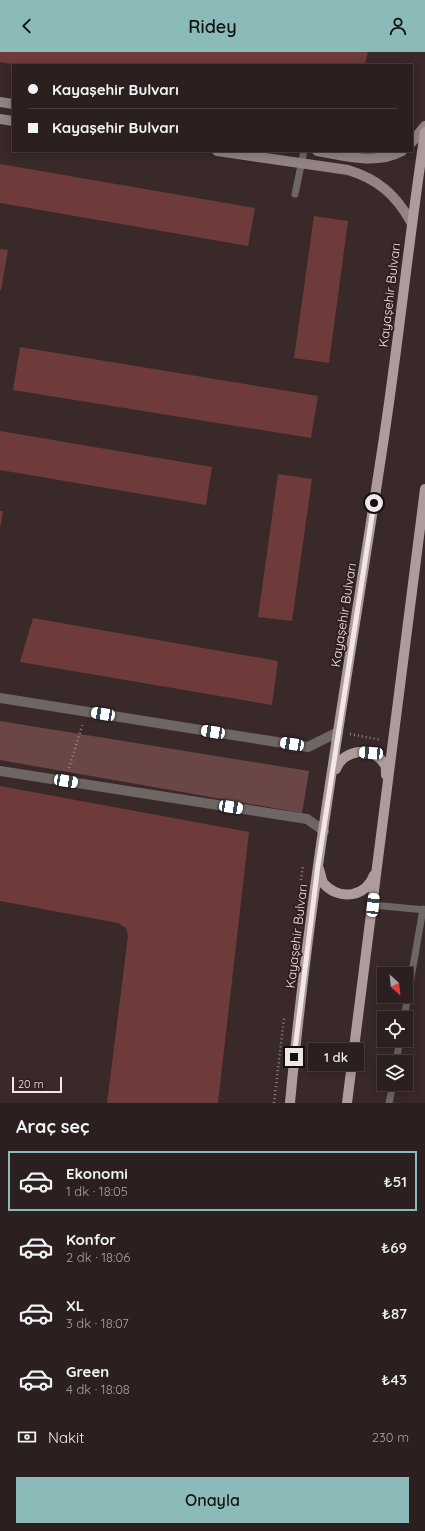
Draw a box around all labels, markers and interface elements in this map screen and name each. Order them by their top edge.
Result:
icon: back [16,15,38,37]
text: Ridey [188,15,237,38]
icon: person [387,15,409,37]
text: Kayaşehir Bulvarı [52,80,179,99]
text: Kayaşehir Bulvarı [52,118,179,137]
street label: Kayaşehir Bulvarı [375,242,403,348]
route start [365,494,383,512]
street label: Kayaşehir Bulvarı [327,562,359,668]
car [90,706,116,722]
car [200,724,226,740]
car [279,736,305,752]
car [359,746,383,760]
car [53,773,79,789]
car [218,799,244,815]
street label: Kayaşehir Bulvarı [282,883,310,989]
car [366,892,380,918]
north arrow [377,967,413,1003]
map controls [377,967,413,1091]
button: locate [377,1011,413,1047]
callout: 1 dk [308,1043,364,1071]
route end [285,1048,303,1066]
text: 1 dk [324,1049,348,1065]
button: layers [377,1055,413,1091]
scale bar [12,1075,62,1094]
text: 20 m [18,1077,44,1091]
text: Araç seç [16,1115,89,1138]
icon: car [18,1163,54,1199]
text: Ekonomi [66,1164,128,1183]
text: ₺51 [384,1172,407,1191]
text: 1 dk · 18:05 [66,1183,128,1199]
icon: car [18,1229,54,1265]
text: Konfor [66,1230,116,1249]
text: ₺69 [381,1238,407,1257]
text: 2 dk · 18:06 [66,1249,130,1265]
icon: car [18,1295,54,1331]
text: XL [66,1296,84,1315]
text: ₺87 [382,1304,407,1323]
text: 3 dk · 18:07 [66,1315,129,1331]
icon: car [18,1361,54,1397]
text: Green [66,1362,109,1381]
text: ₺43 [381,1370,407,1389]
text: 4 dk · 18:08 [66,1381,130,1397]
icon: cash [16,1426,38,1448]
text: Nakit [48,1428,84,1447]
text: 230 m [372,1429,409,1445]
button: Onayla [16,1477,409,1523]

